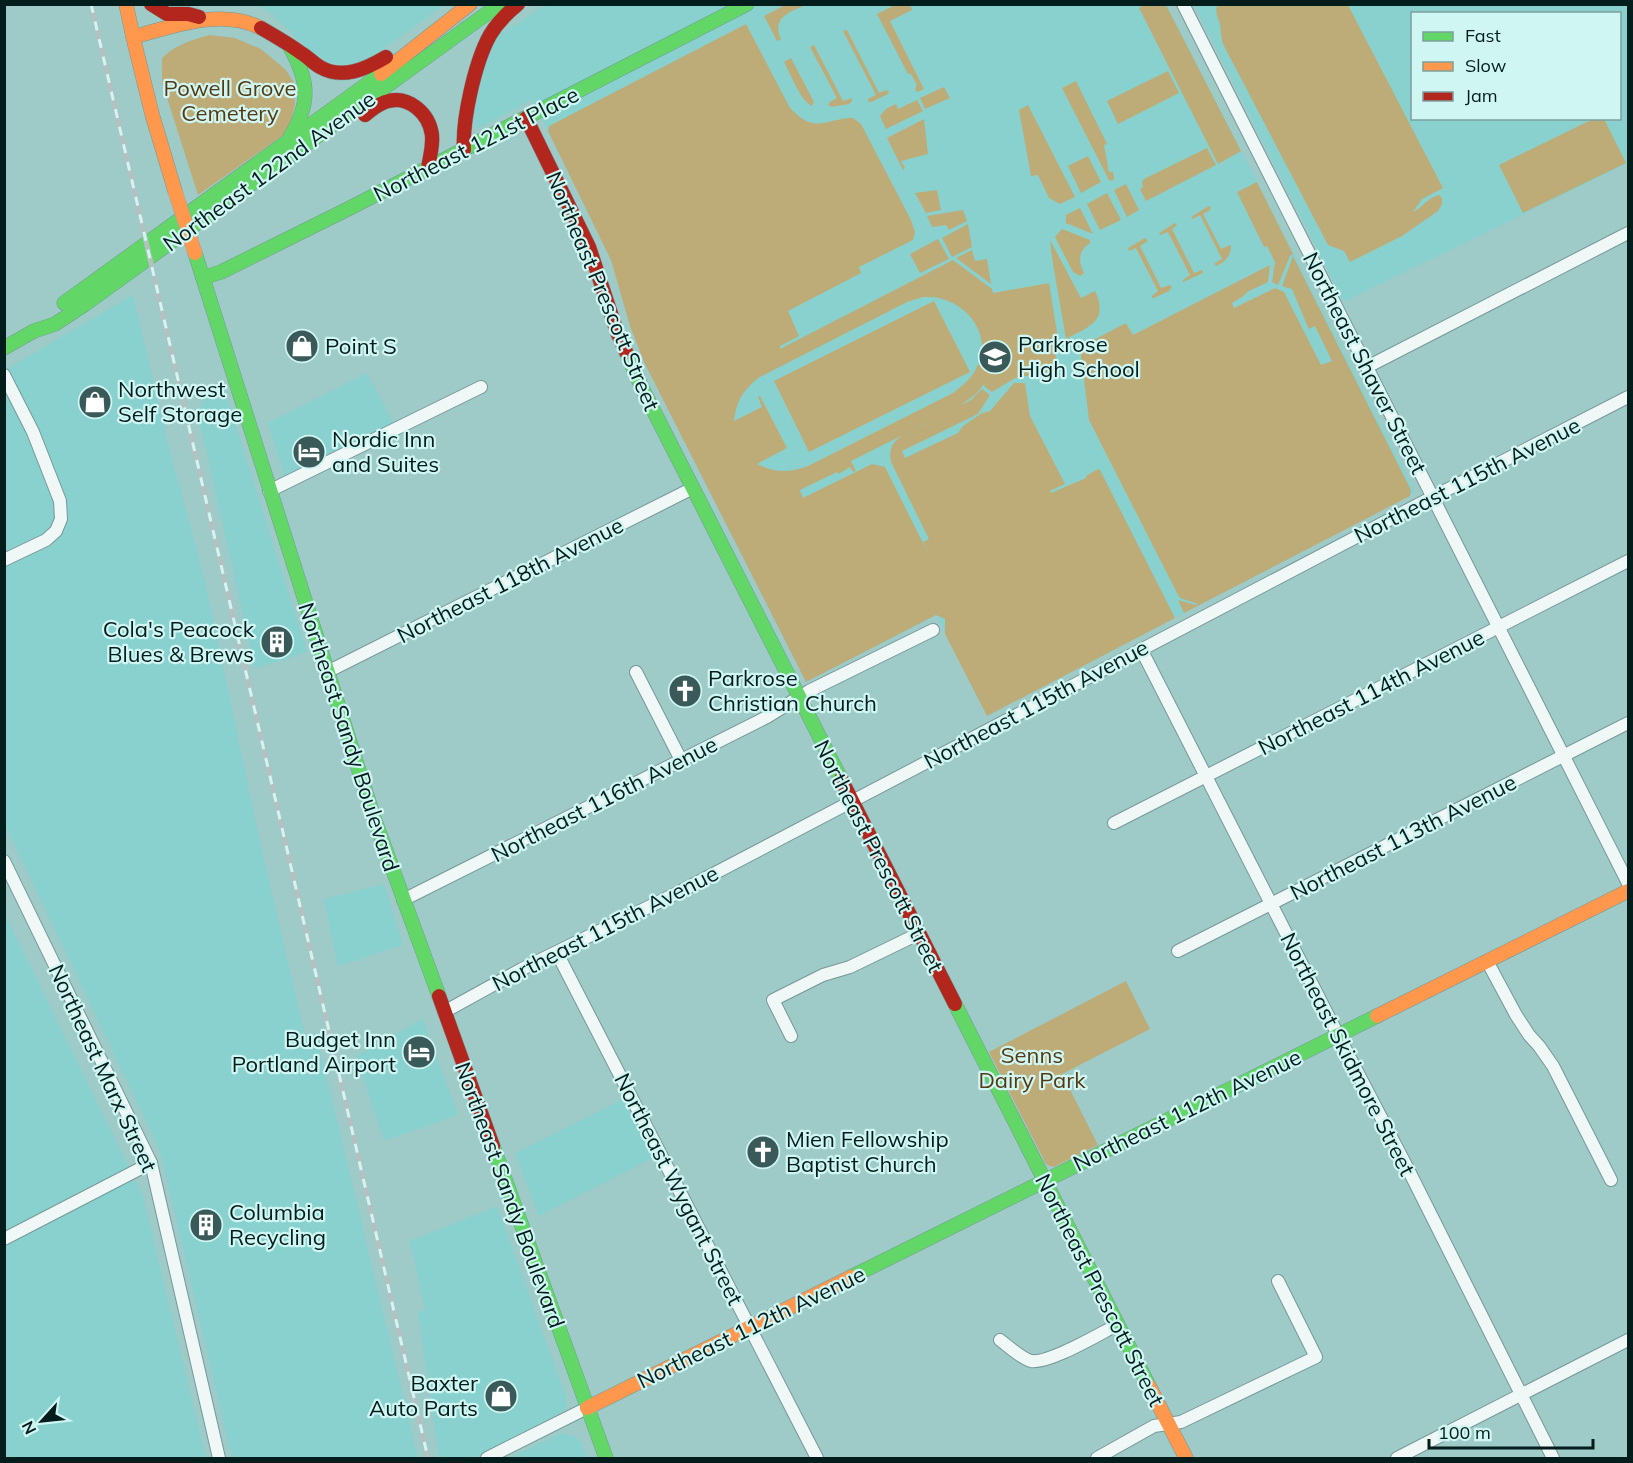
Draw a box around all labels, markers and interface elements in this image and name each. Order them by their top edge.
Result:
legend [1411,12,1621,120]
text: Fast [1465,24,1501,47]
text: Slow [1465,54,1507,77]
park label: Powell Grove Cemetery [163,74,297,127]
street label: Northeast 121st Place [369,80,583,208]
text: Jam [1465,84,1498,107]
street label: Northeast 122nd Avenue [157,85,381,257]
street label: Northeast Prescott Street [540,167,666,415]
street label: Northeast Shaver Street [1297,247,1433,479]
shop icon: Point S [284,328,320,364]
place label: Parkrose High School [1018,330,1140,383]
place label: Point S [325,332,397,360]
school or university icon: Parkrose High School [977,339,1013,375]
place label: Northwest Self Storage [118,375,242,428]
shop icon: Northwest Self Storage [77,384,113,420]
street label: Northeast 115th Avenue [1349,411,1585,549]
place label: Nordic Inn and Suites [332,425,439,478]
hotel icon: Nordic Inn and Suites [291,434,327,470]
street label: Northeast 118th Avenue [392,511,628,649]
street label: Northeast Sandy Boulevard [292,599,406,875]
place label: Cola's Peacock Blues & Brews [103,615,255,668]
street label: Northeast 114th Avenue [1253,623,1489,761]
building icon: Cola's Peacock Blues & Brews [259,624,295,660]
street label: Northeast 115th Avenue [919,633,1153,775]
place label: Parkrose Christian Church [708,664,877,717]
church icon: Parkrose Christian Church [667,673,703,709]
street label: Northeast 116th Avenue [486,730,722,868]
street label: Northeast Prescott Street [808,735,950,977]
street label: Northeast 113th Avenue [1285,768,1521,906]
street label: Northeast 115th Avenue [487,859,723,997]
street label: Northeast Skidmore Street [1274,928,1422,1181]
street label: Northeast Marx Street [43,960,164,1177]
place label: Budget Inn Portland Airport [232,1025,396,1078]
hotel icon: Budget Inn Portland Airport [401,1034,437,1070]
park label: Senns Dairy Park [978,1041,1086,1094]
street label: Northeast 112th Avenue [1068,1043,1306,1177]
street label: Northeast Sandy Boulevard [449,1058,571,1332]
street label: Northeast Wygant Street [608,1068,750,1310]
place label: Mien Fellowship Baptist Church [786,1125,949,1178]
church icon: Mien Fellowship Baptist Church [745,1134,781,1170]
street label: Northeast Prescott Street [1029,1169,1171,1411]
place label: Columbia Recycling [229,1198,326,1251]
building icon: Columbia Recycling [188,1207,224,1243]
street label: Northeast 112th Avenue [632,1260,870,1394]
place label: Baxter Auto Parts [369,1369,478,1422]
shop icon: Baxter Auto Parts [483,1378,519,1414]
north arrow [12,1391,72,1451]
scale bar [1429,1412,1592,1450]
text: N [17,1418,40,1438]
text: 100 m [1438,1421,1491,1444]

